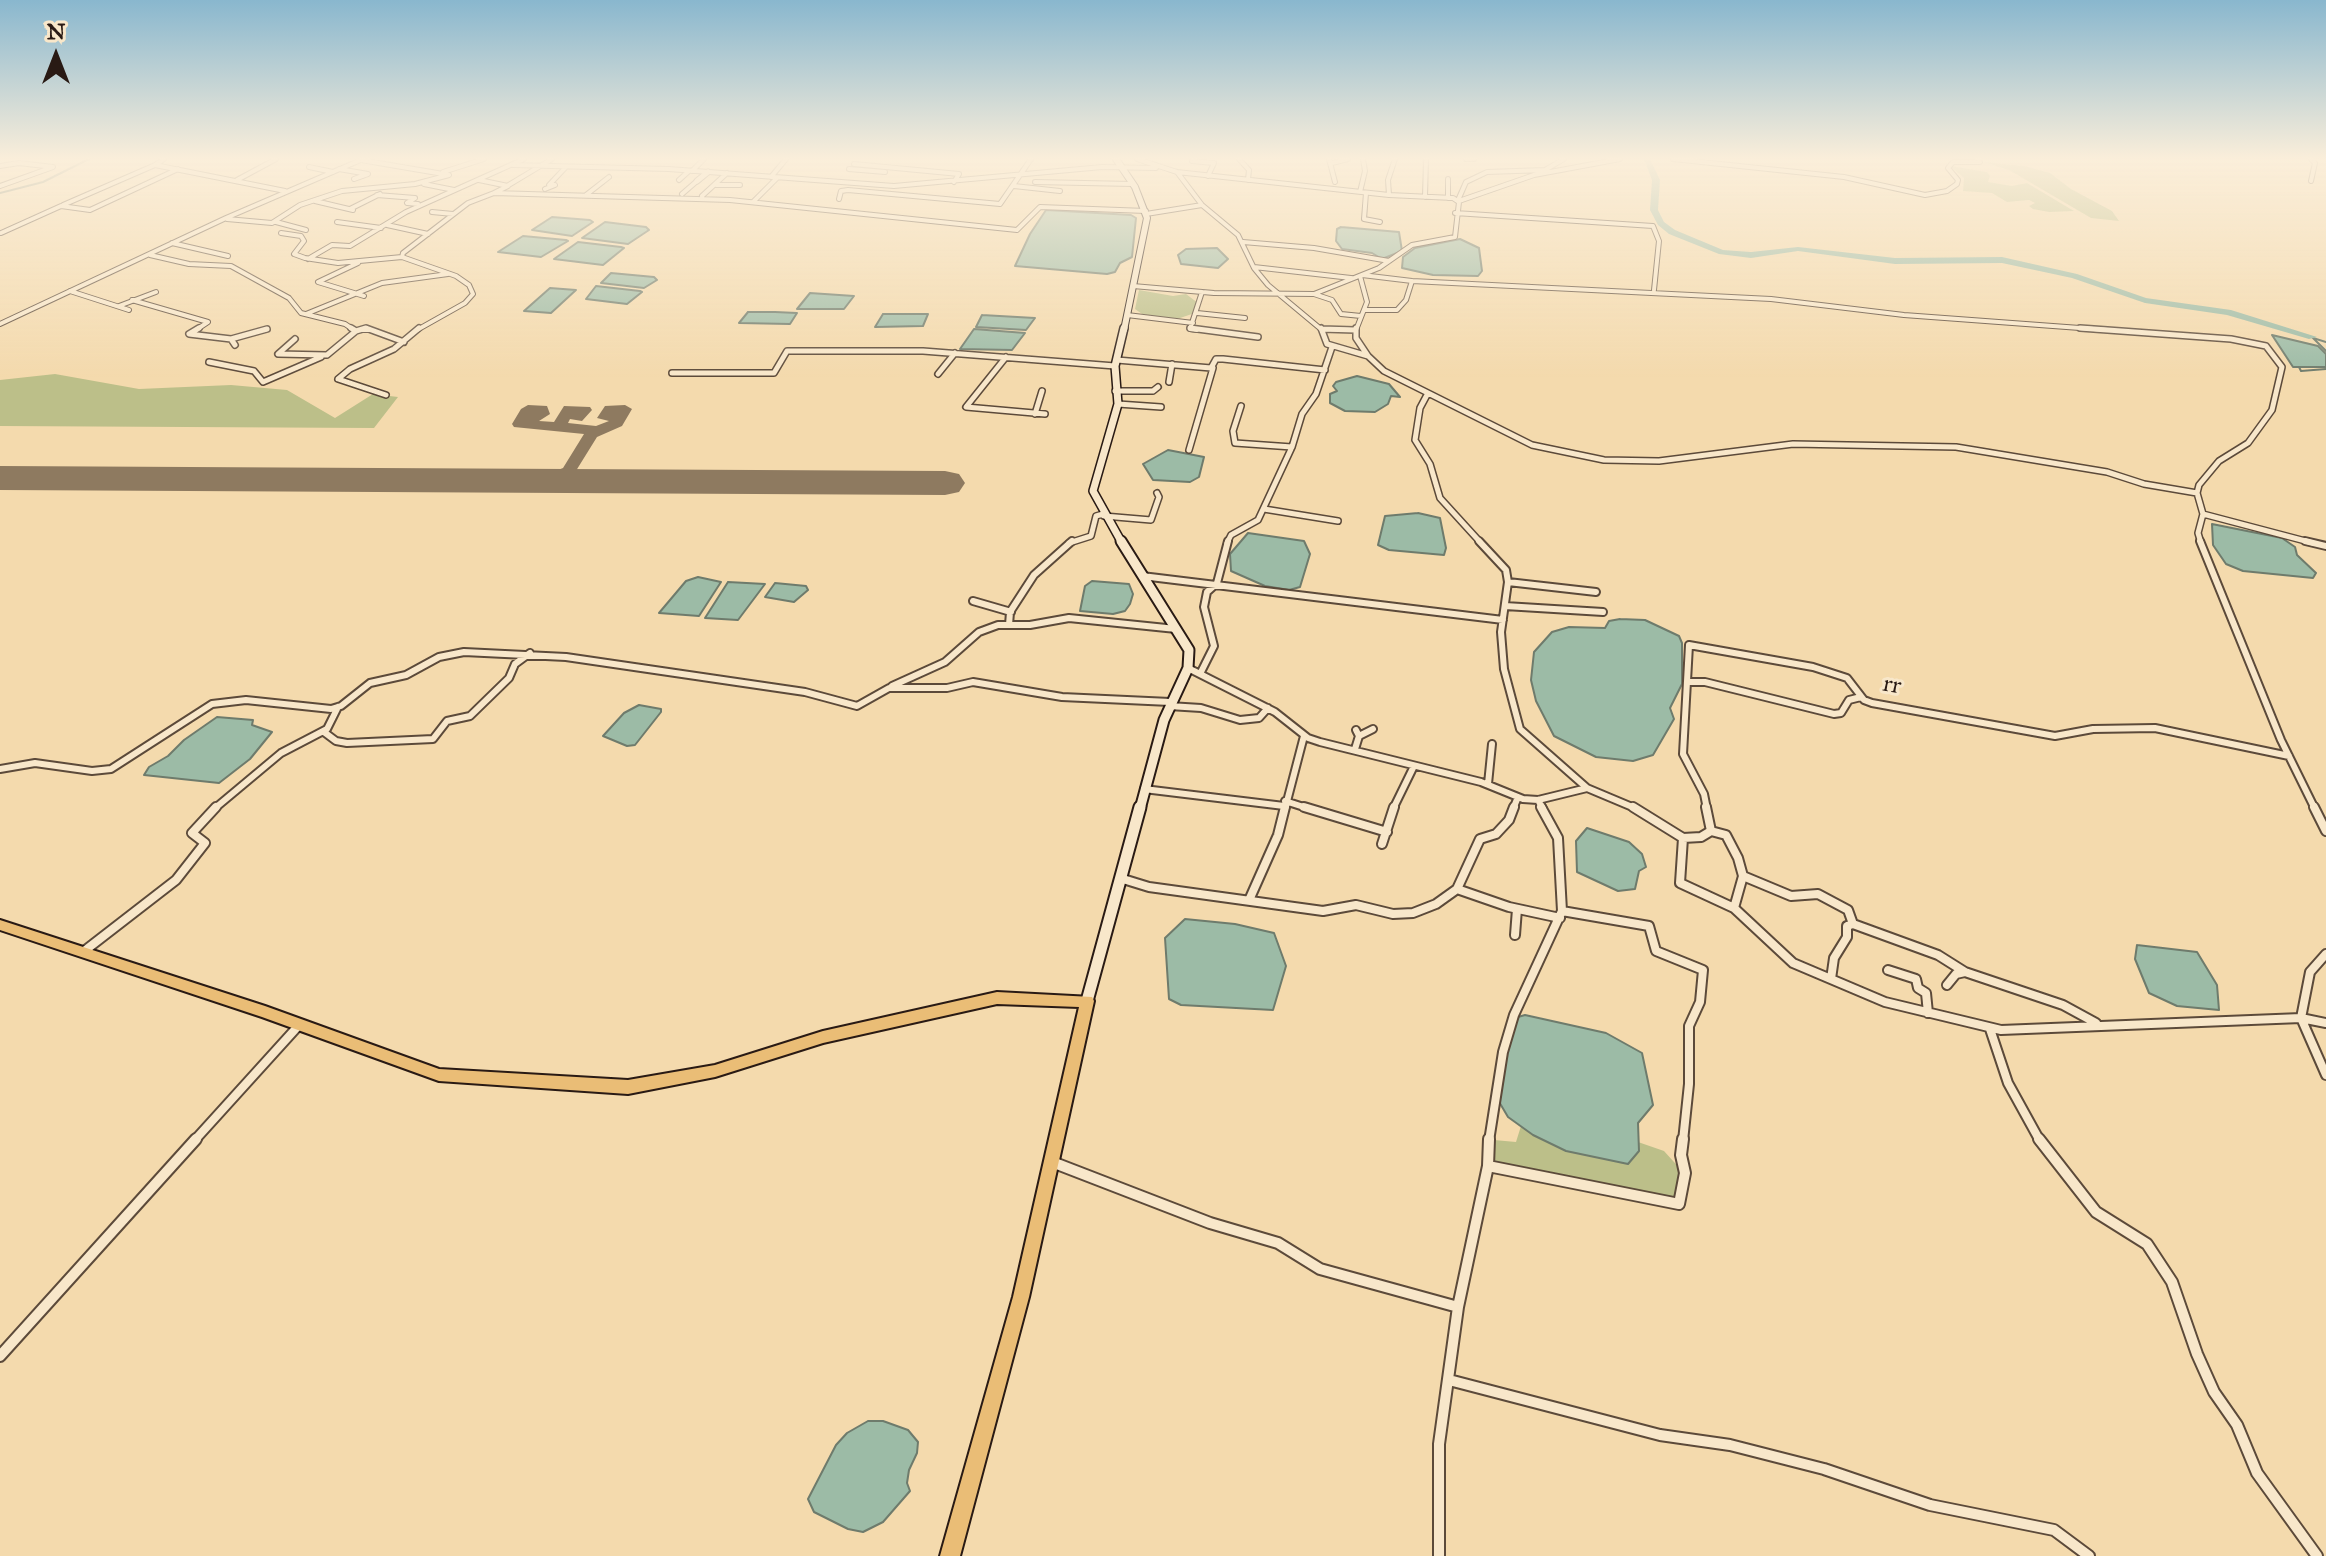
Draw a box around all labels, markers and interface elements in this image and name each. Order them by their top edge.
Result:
north arrow [16,16,96,96]
text: N [47,18,65,45]
street label: rr [1880,670,1904,702]

